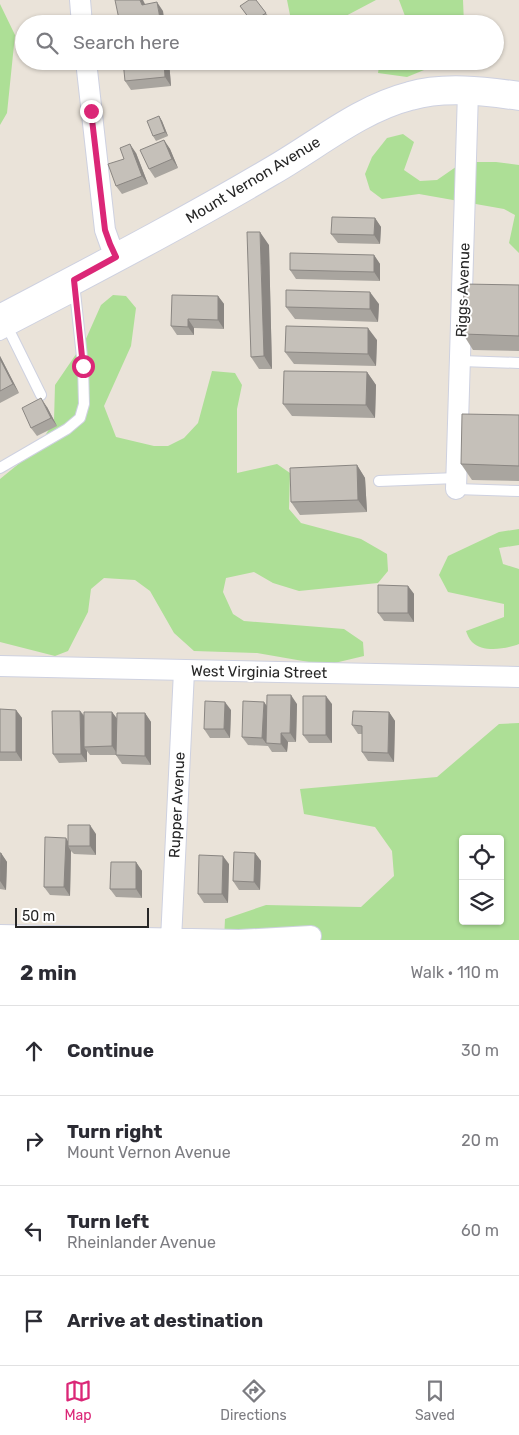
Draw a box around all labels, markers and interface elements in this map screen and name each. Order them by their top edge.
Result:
search box [15,15,504,70]
icon: search [33,29,61,57]
text: Search here [73,31,180,54]
route end [80,100,103,123]
street label: Mount Vernon Avenue [183,133,323,227]
street label: Riggs Avenue [452,242,474,338]
route start [72,355,95,378]
street label: West Virginia Street [191,662,328,682]
street label: Rupper Avenue [165,751,189,859]
map controls [459,835,504,925]
button: locate [459,835,504,880]
button: layers [459,880,504,925]
scale bar [15,905,149,928]
text: 50 m [22,908,55,925]
text: 2 min [20,960,77,985]
text: Walk · 110 m [411,963,499,982]
icon: ahead [20,1037,48,1065]
text: Continue [67,1039,154,1062]
text: 30 m [461,1041,499,1060]
text: Turn right [67,1120,162,1143]
icon: right [20,1127,48,1155]
text: 20 m [461,1131,499,1150]
text: Mount Vernon Avenue [67,1143,231,1162]
text: Turn left [67,1210,149,1233]
icon: left [20,1217,48,1245]
text: 60 m [461,1221,499,1240]
text: Rheinlander Avenue [67,1233,216,1252]
icon: arrive [20,1307,48,1335]
text: Arrive at destination [67,1309,263,1332]
tab: Map [64,1377,92,1424]
tab: Directions [220,1377,287,1424]
tab: Saved [415,1377,455,1424]

